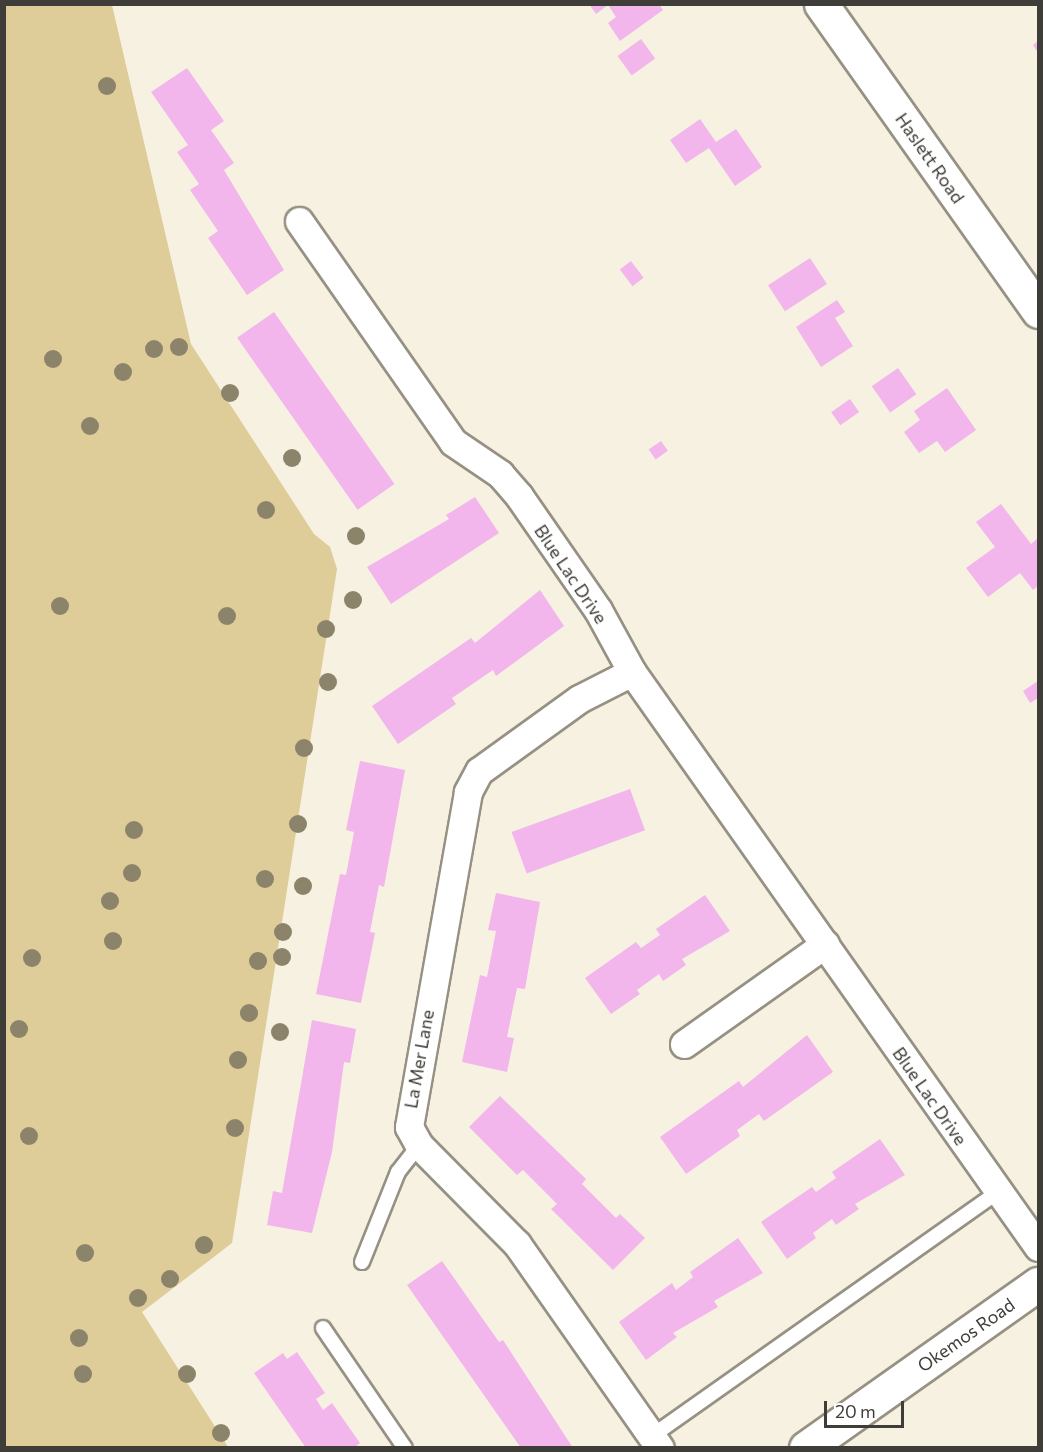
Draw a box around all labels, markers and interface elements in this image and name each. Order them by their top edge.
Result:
street label: Haslett Road [891,109,969,207]
street label: Blue Lac Drive [530,520,612,628]
street label: La Mer Lane [400,1008,438,1110]
street label: Blue Lac Drive [888,1043,972,1149]
street label: Okemos Road [913,1294,1019,1376]
scale bar [827,1389,906,1427]
text: 20 m [835,1400,876,1422]

